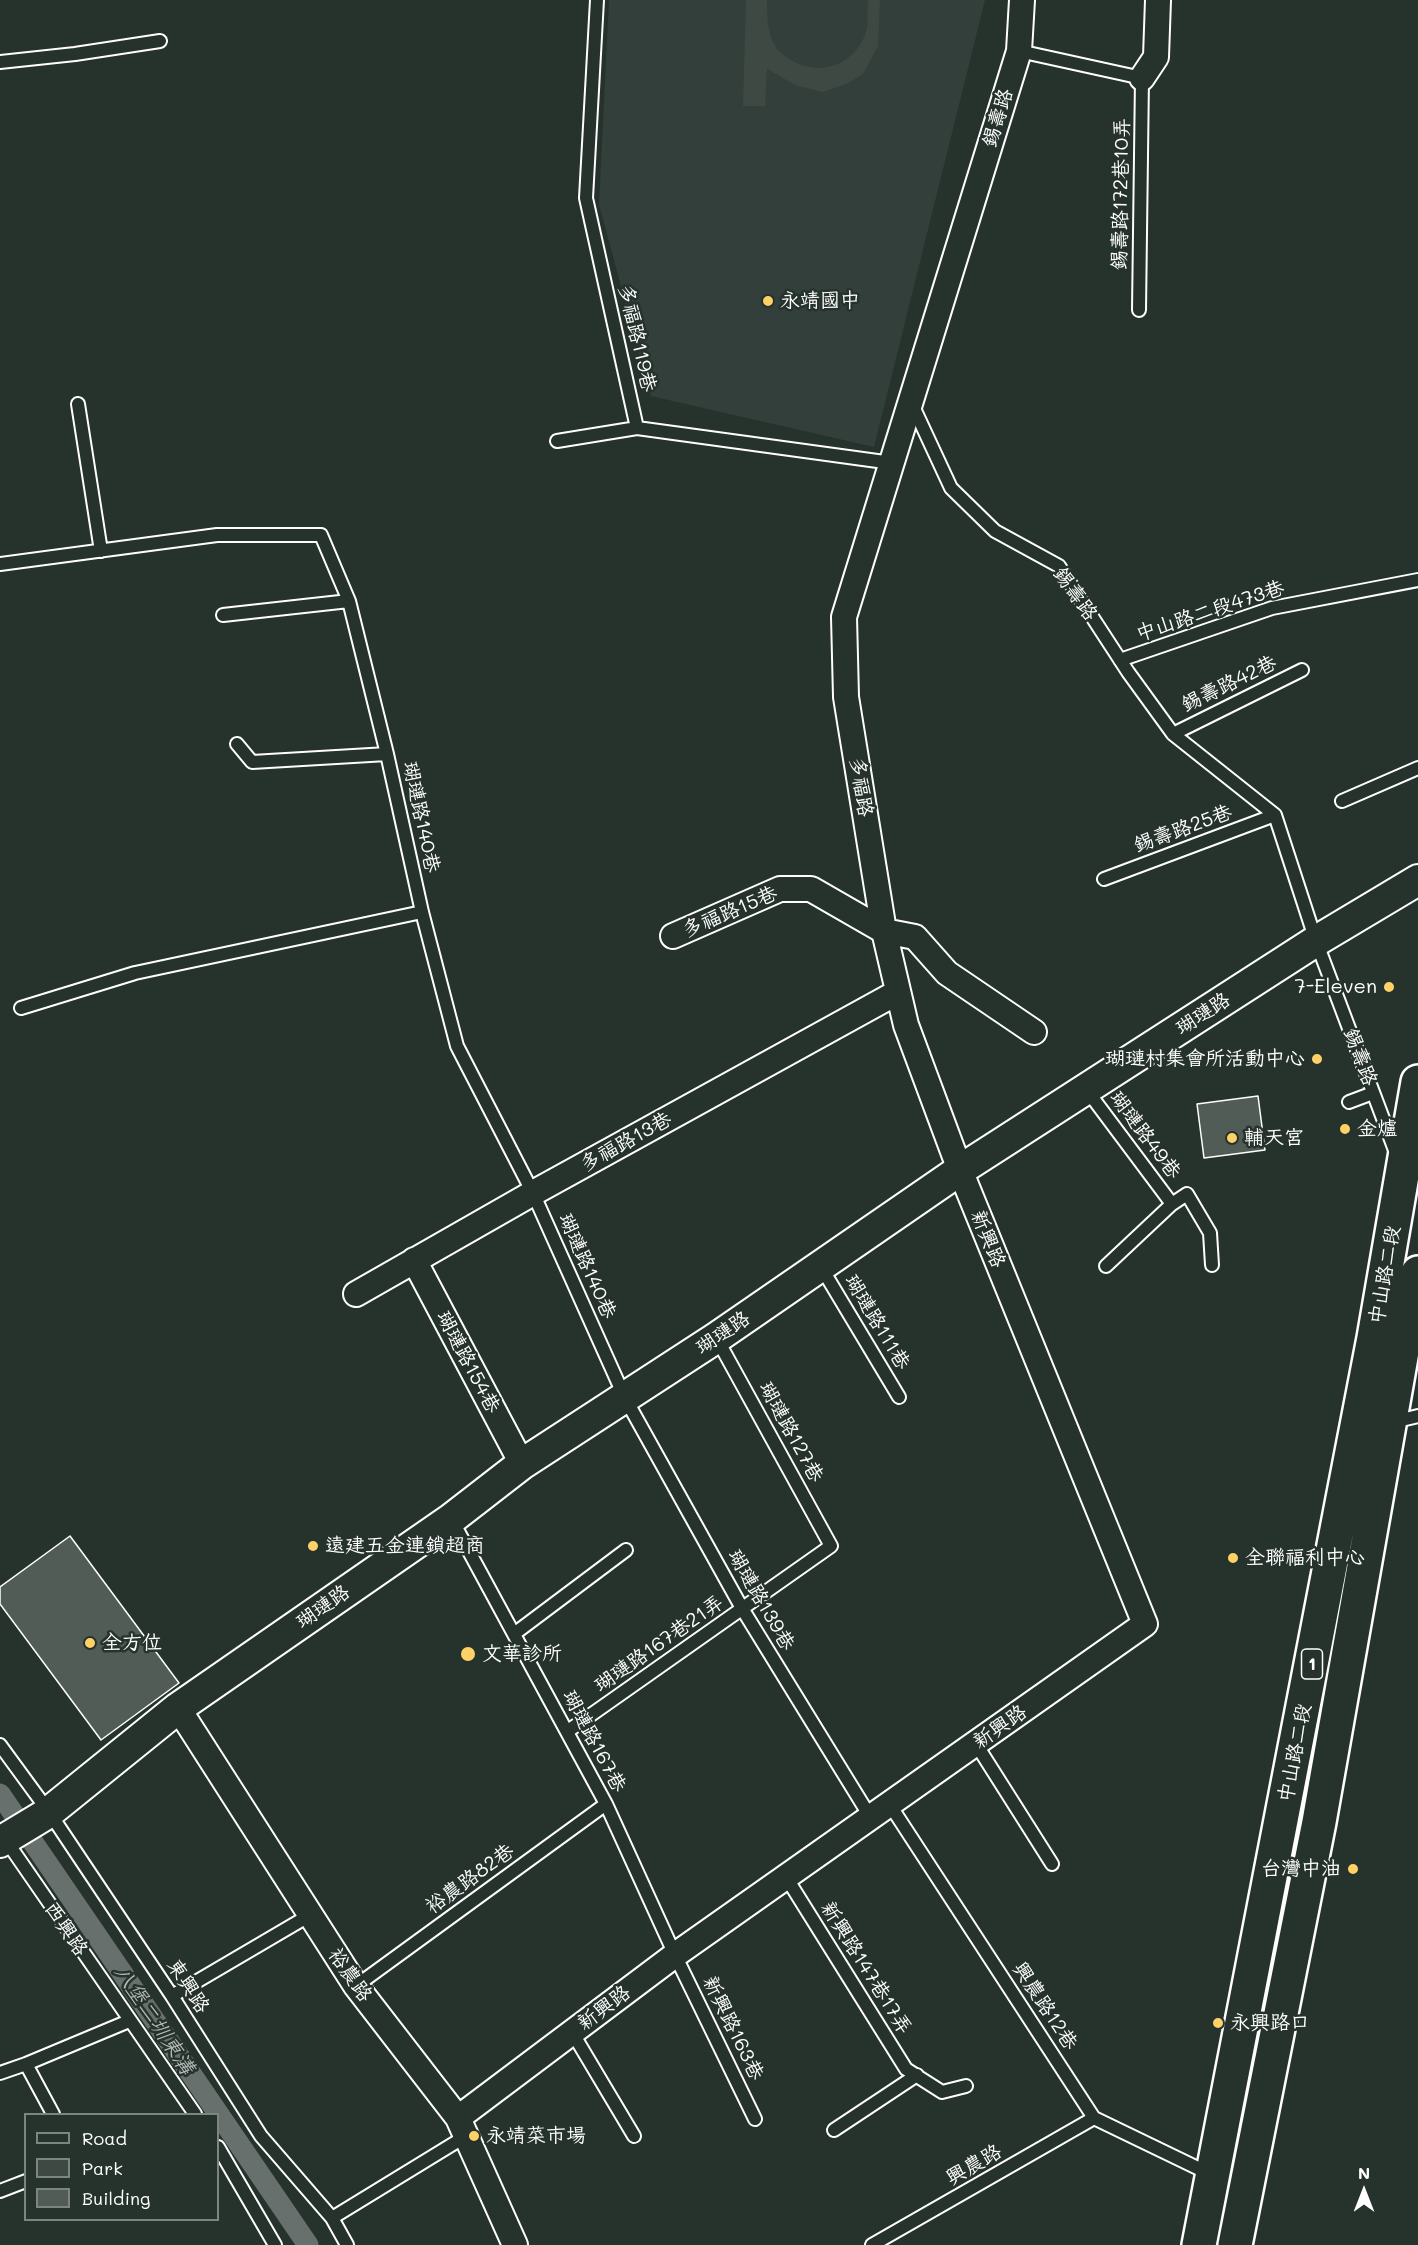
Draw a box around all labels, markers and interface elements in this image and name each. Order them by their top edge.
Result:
street label: 錫壽路 [978,86,1018,150]
street label: 錫壽路172巷10弄 [1108,118,1134,270]
street label: 多福路119巷 [613,282,661,394]
place label: 永靖國中 [780,289,860,313]
marker: 永靖國中 [761,294,775,308]
street label: 錫壽路 [1048,563,1102,625]
street label: 中山路二段473巷 [1133,576,1287,646]
street label: 錫壽路42巷 [1178,651,1280,717]
street label: 多福路 [844,755,878,819]
street label: 瑚璉路140巷 [398,759,444,875]
street label: 錫壽路25巷 [1131,800,1235,858]
street label: 多福路15巷 [679,881,781,943]
place label: 7-Eleven [1295,975,1377,999]
marker: 7-Eleven [1382,980,1396,994]
street label: 瑚璉路 [1171,988,1235,1040]
street label: 錫壽路 [1338,1025,1382,1089]
place label: 瑚璉村集會所活動中心 [1105,1047,1305,1071]
marker: 瑚璉村集會所活動中心 [1310,1052,1324,1066]
street label: 瑚璉路49巷 [1104,1086,1186,1184]
street label: 多福路13巷 [576,1107,676,1177]
place label: 金爐 [1357,1117,1397,1141]
marker: 金爐 [1338,1122,1352,1136]
place label: 輔天宮 [1244,1126,1304,1150]
marker: 輔天宮 [1225,1131,1239,1145]
street label: 新興路 [966,1207,1010,1271]
street label: 瑚璉路140巷 [553,1209,621,1323]
street label: 中山路二段 [1364,1224,1406,1326]
street label: 瑚璉路111巷 [839,1270,915,1374]
street label: 瑚璉路 [691,1306,755,1360]
street label: 瑚璉路154巷 [431,1307,505,1417]
street label: 瑚璉路127巷 [754,1378,828,1486]
place label: 遠建五金連鎖超商 [325,1534,485,1558]
marker: 遠建五金連鎖超商 [306,1539,320,1553]
street label: 瑚璉路139巷 [722,1545,800,1655]
place label: 全聯福利中心 [1245,1546,1365,1570]
marker: 全聯福利中心 [1226,1551,1240,1565]
street label: 瑚璉路 [292,1580,354,1634]
street label: 瑚璉路167巷21弄 [590,1591,728,1697]
place label: 全方位 [102,1631,162,1655]
marker: 全方位 [83,1636,97,1650]
place label: 文華診所 [482,1642,562,1666]
marker: 文華診所 [459,1645,477,1663]
road number: 1 [1302,1649,1322,1679]
street label: 瑚璉路167巷 [557,1686,631,1796]
street label: 新興路 [969,1700,1031,1754]
street label: 中山路二段 [1274,1702,1316,1804]
street label: 裕農路82巷 [421,1839,519,1919]
place label: 台灣中油 [1261,1857,1341,1881]
marker: 台灣中油 [1346,1862,1360,1876]
street label: 西興路 [39,1897,93,1961]
street label: 新興路147巷17弄 [816,1897,916,2039]
street label: 裕農路 [323,1944,377,2006]
street label: 東興路 [162,1954,214,2018]
street label: 興農路12巷 [1008,1957,1082,2055]
water label: 八堡二圳東溝 [108,1961,200,2079]
street label: 新興路163巷 [698,1972,768,2084]
street label: 新興路 [573,1980,635,2036]
place label: 永興路口 [1230,2011,1310,2035]
marker: 永興路口 [1211,2016,1225,2030]
legend [24,2113,219,2221]
place label: 永靖菜市場 [486,2124,586,2148]
text: Road [82,2126,127,2150]
marker: 永靖菜市場 [467,2129,481,2143]
street label: 興農路 [942,2140,1006,2190]
text: Park [82,2156,123,2180]
north arrow [1334,2161,1394,2221]
text: N [1358,2162,1370,2183]
text: Building [82,2186,150,2210]

